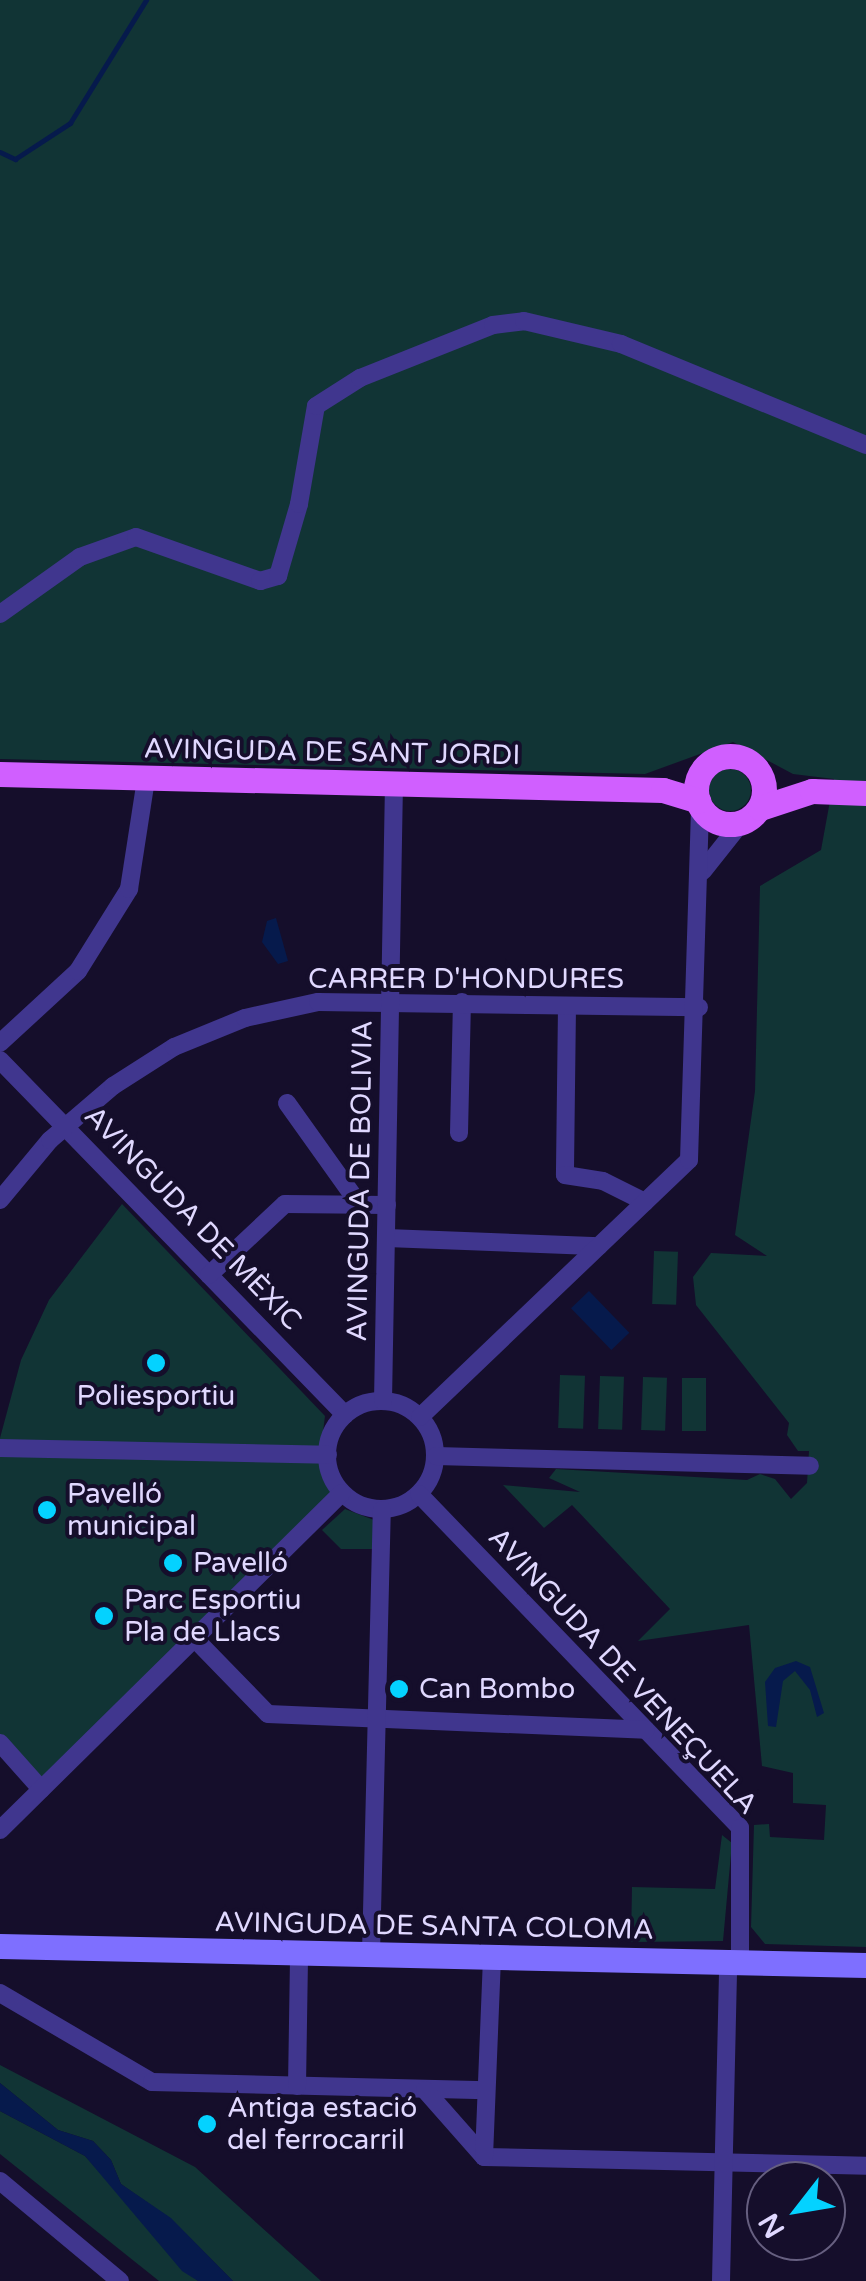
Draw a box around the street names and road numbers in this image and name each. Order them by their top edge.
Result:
street label: AVINGUDA DE SANT JORDI [143,732,521,772]
street label: CARRER D'HONDURES [308,962,624,996]
street label: AVINGUDA DE BOLIVIA [340,1020,380,1342]
street label: AVINGUDA DE MÈXIC [77,1099,309,1337]
street label: AVINGUDA DE VENEÇUELA [481,1521,765,1821]
street label: AVINGUDA DE SANTA COLOMA [214,1905,654,1947]

